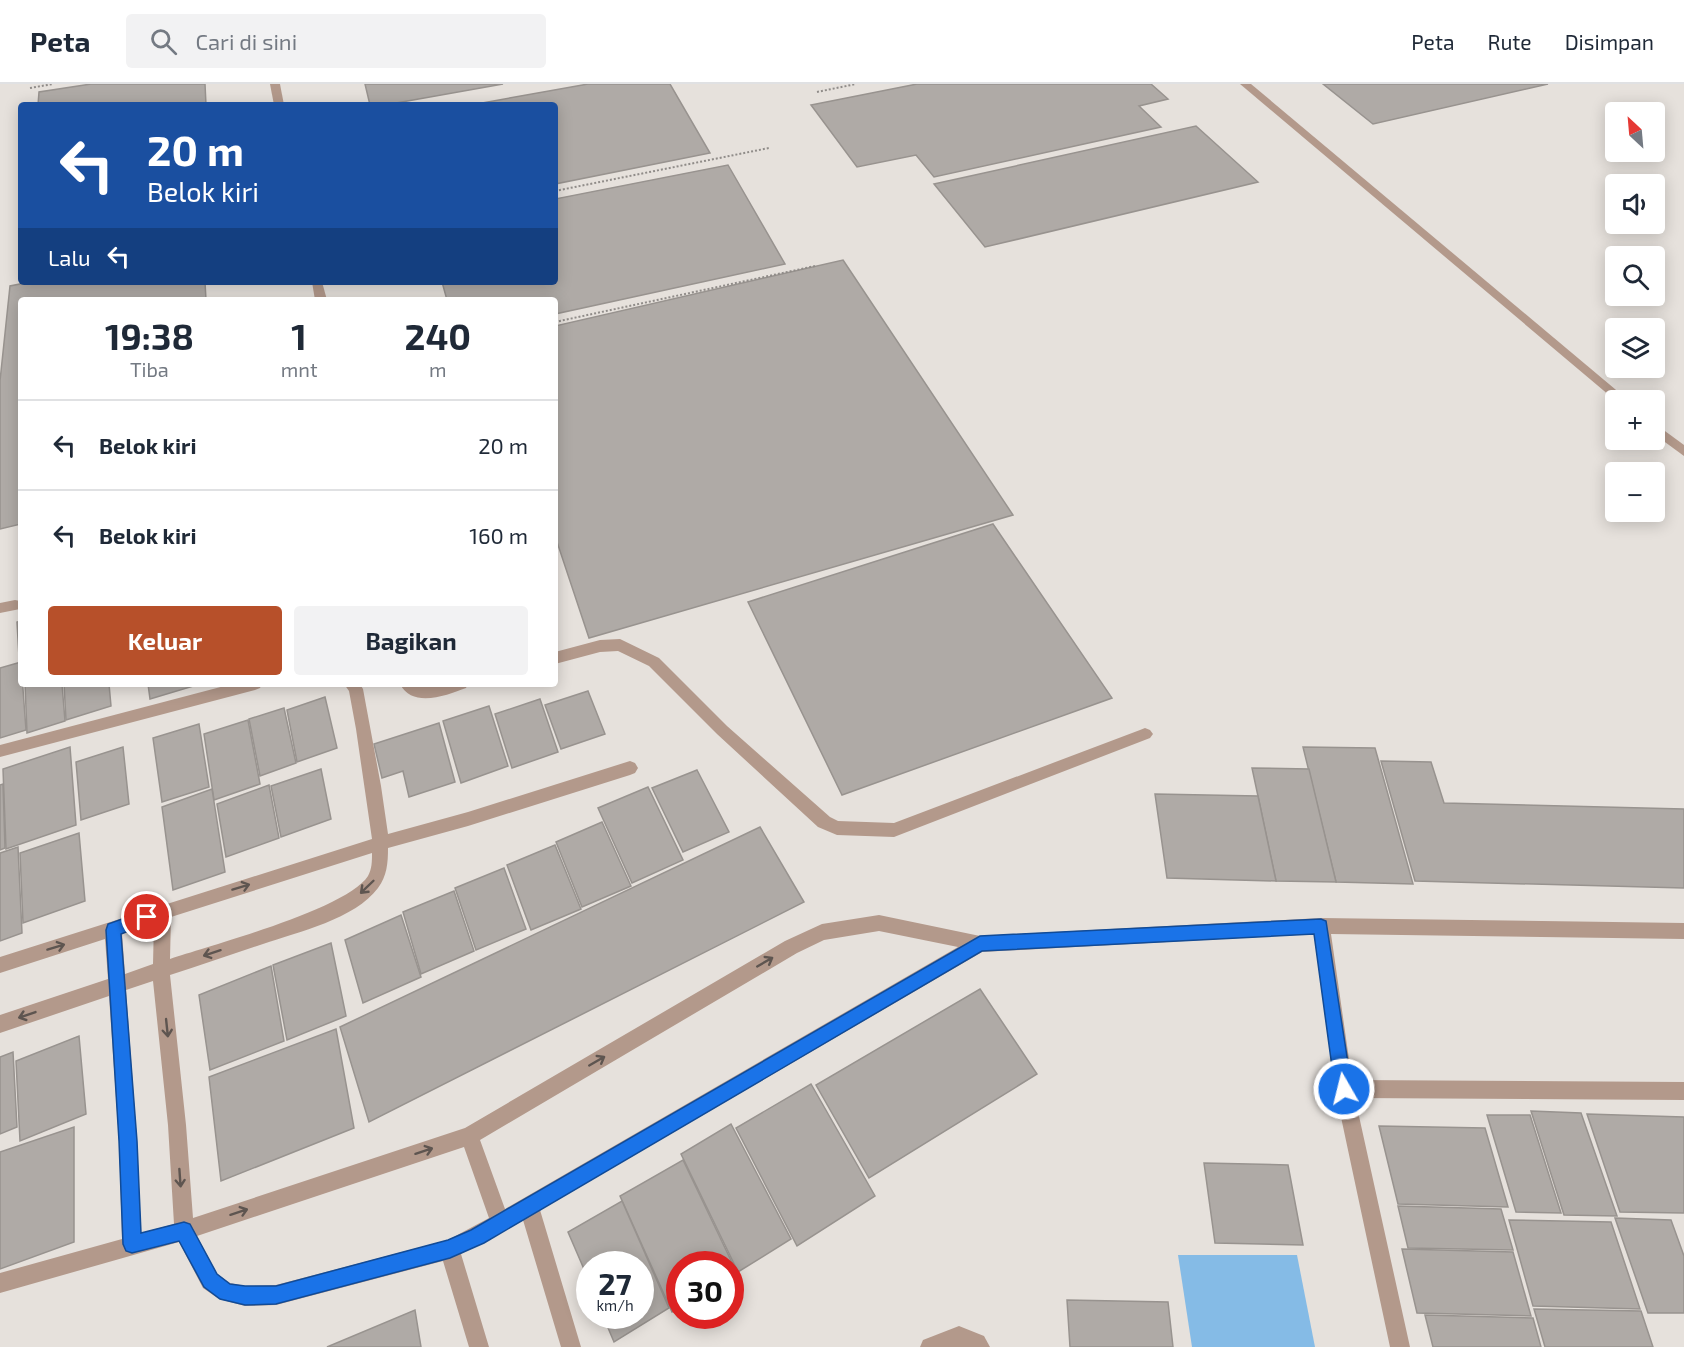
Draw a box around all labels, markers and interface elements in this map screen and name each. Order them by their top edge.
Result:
search box [126,14,546,68]
text: Peta [30,24,90,58]
icon: search [147,25,180,58]
text: Cari di sini [195,28,297,54]
text: Peta [1411,29,1454,54]
text: Rute [1487,29,1532,54]
text: Disimpan [1565,29,1654,54]
north arrow [1605,102,1665,162]
map controls [1605,102,1665,522]
text: 20 m [147,124,244,174]
icon: left [48,126,126,204]
button: sound [1605,174,1665,234]
text: Belok kiri [147,175,259,207]
icon: left [102,240,135,273]
text: Lalu [48,244,90,270]
button: search [1605,246,1665,306]
text: 19:38 [105,314,194,357]
text: 1 [291,314,307,357]
text: 240 [404,314,471,357]
button: layers [1605,318,1665,378]
text: Tiba [130,357,169,381]
text: mnt [281,357,318,381]
text: m [429,357,447,381]
button: + [1605,390,1665,450]
icon: left [48,429,81,462]
text: Belok kiri [99,432,196,458]
text: 20 m [478,432,528,458]
button: − [1605,462,1665,522]
icon: left [48,519,81,552]
text: Belok kiri [99,522,196,548]
text: 160 m [469,522,528,548]
button: Keluar [48,606,282,675]
button: Bagikan [294,606,528,675]
one-way arrow [360,879,375,894]
one-way arrow [231,880,250,891]
pin [121,891,172,942]
icon: arrive [130,900,163,933]
one-way arrow [46,941,65,952]
one-way arrow [203,948,222,959]
one-way arrow [756,956,773,968]
one-way arrow [18,1010,37,1021]
one-way arrow [162,1018,173,1038]
one-way arrow [588,1055,605,1067]
position arrow [1312,1057,1376,1121]
one-way arrow [414,1145,433,1156]
one-way arrow [175,1167,186,1187]
one-way arrow [229,1206,248,1217]
speed limit sign: 30 [666,1251,744,1329]
text: 27 [598,1265,632,1301]
text: km/h [596,1296,634,1314]

